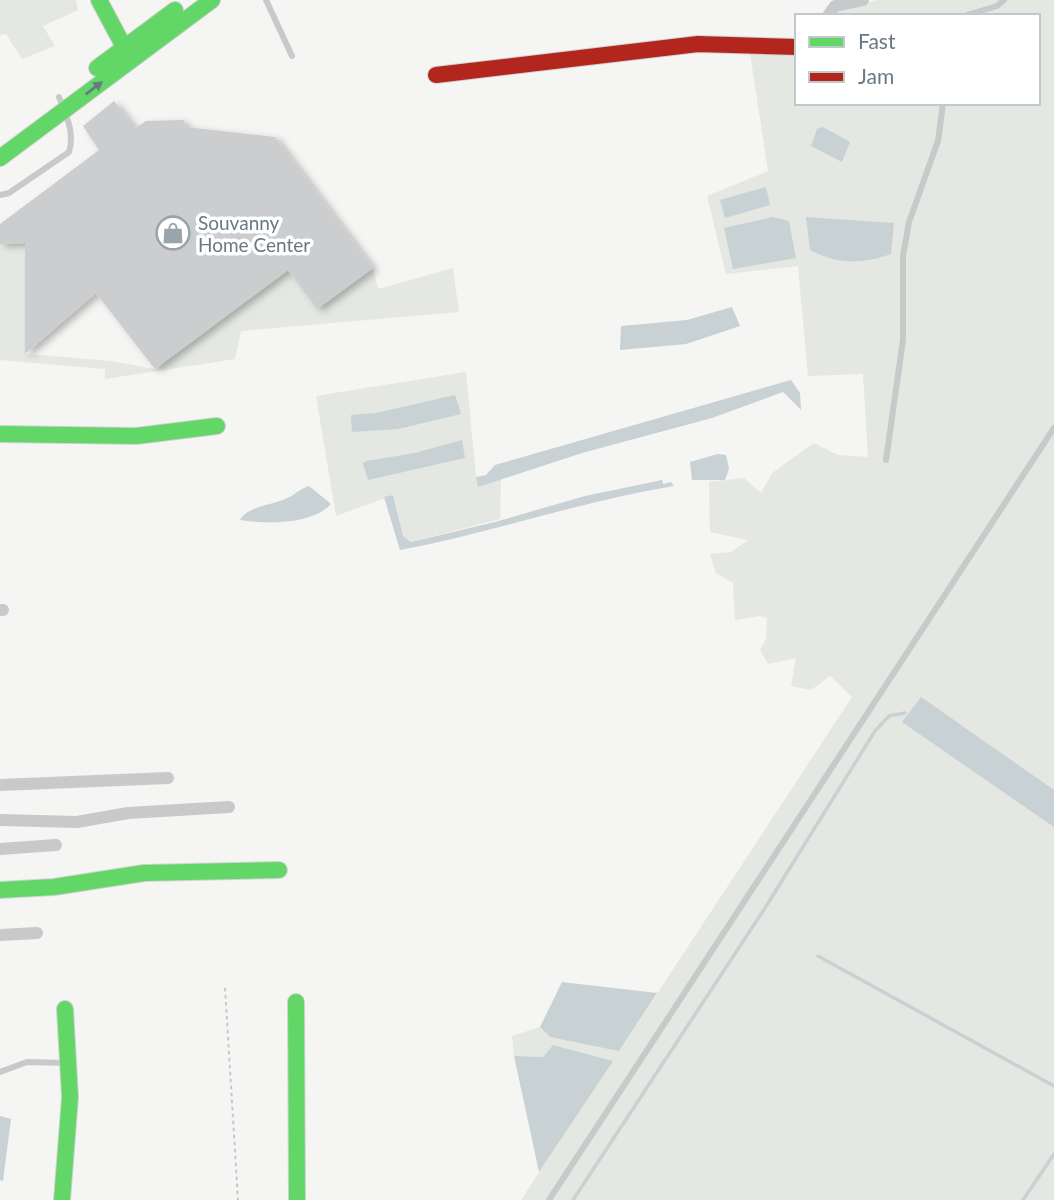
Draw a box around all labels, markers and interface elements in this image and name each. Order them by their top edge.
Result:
legend [795,14,1040,105]
text: Fast [858,28,896,53]
text: Jam [858,63,894,88]
one-way arrow [85,82,103,96]
place label: Souvanny Home Center [198,211,310,256]
shop icon: Souvanny Home Center [154,214,192,252]

